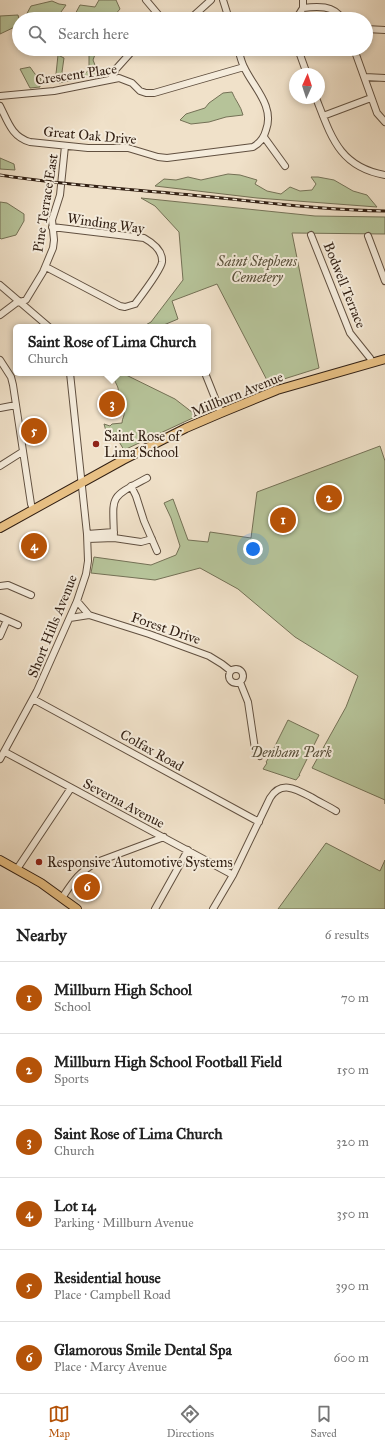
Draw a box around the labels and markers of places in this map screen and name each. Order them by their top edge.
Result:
pin: 3 [99,389,125,419]
pin: 5 [21,416,47,446]
place label: Saint Rose of Lima School [104,428,182,461]
marker: Saint Rose of Lima School [91,439,101,449]
pin: 2 [316,483,342,513]
pin: 1 [270,505,296,535]
pin: 4 [21,531,47,561]
place label: Responsive Automotive Systems [47,854,233,871]
marker: Responsive Automotive Systems [34,857,44,867]
pin: 6 [74,872,100,902]

